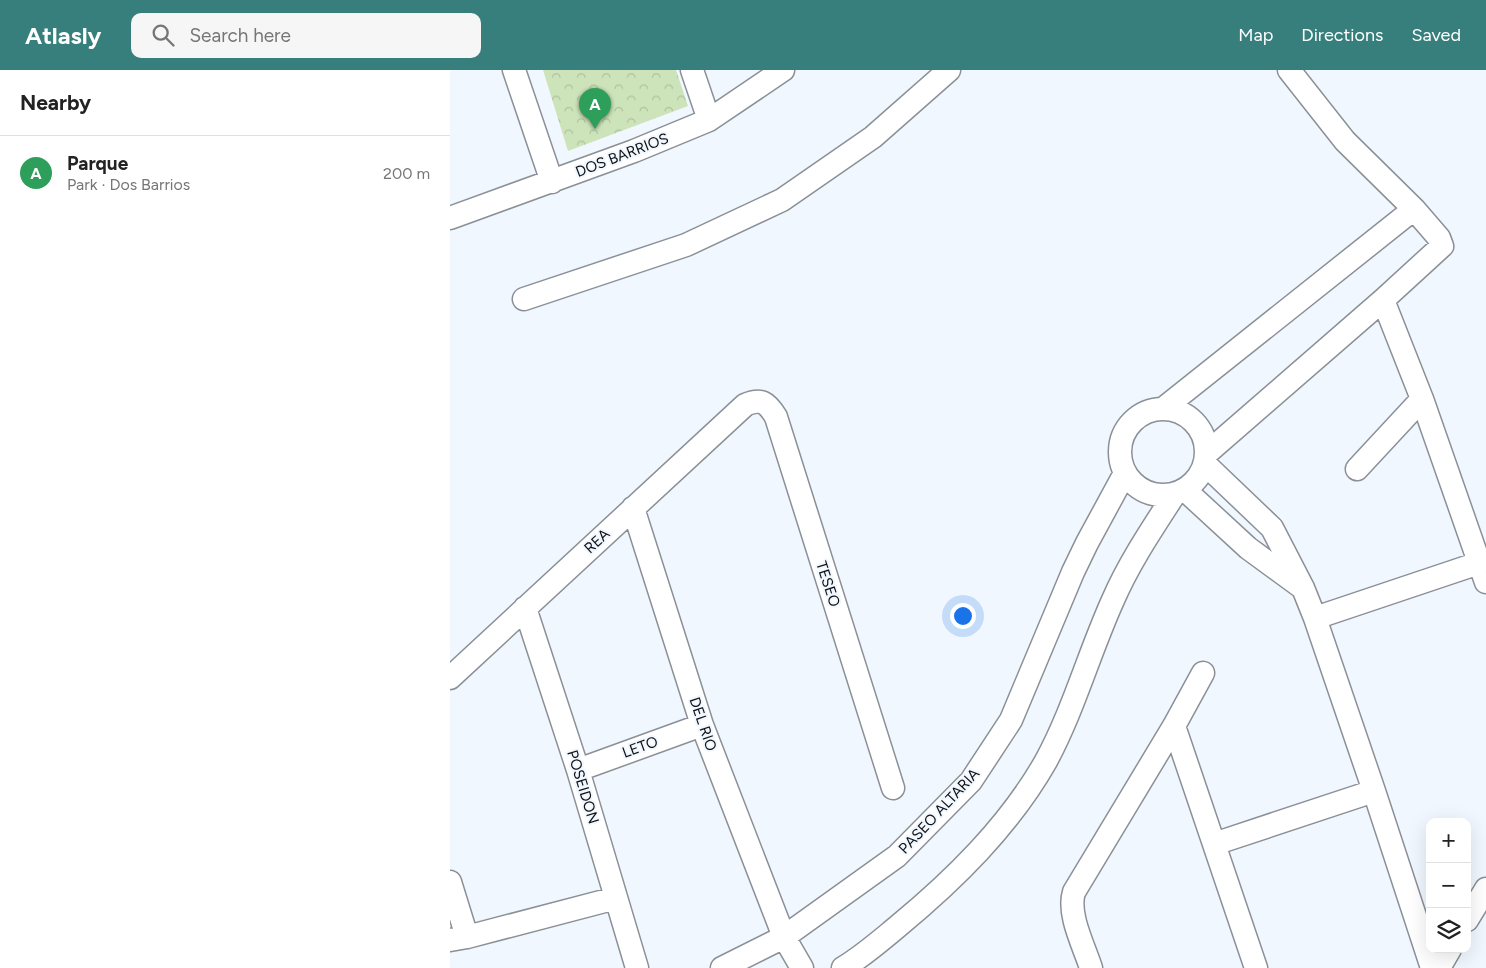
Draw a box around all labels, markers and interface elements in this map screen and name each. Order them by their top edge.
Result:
search box [131,13,481,58]
text: Atlasly [25,21,101,50]
icon: search [149,21,177,49]
text: Search here [189,24,291,47]
text: Map [1238,24,1273,46]
text: Directions [1301,24,1383,46]
text: Saved [1411,24,1461,46]
pin: A [579,88,611,129]
text: Nearby [20,90,91,115]
street label: DOS BARRIOS [573,129,671,181]
text: Parque [67,152,128,175]
text: A [30,164,42,183]
text: 200 m [383,164,430,183]
text: Park · Dos Barrios [67,175,190,194]
street label: REA [580,525,614,557]
street label: TESEO [812,559,844,609]
your location [950,603,976,629]
street label: DEL RIO [685,695,721,753]
street label: LETO [620,732,660,762]
street label: POSEIDON [563,748,603,826]
street label: PASEO ALTARIA [895,765,983,857]
map controls [1426,818,1471,953]
button: + [1426,818,1471,863]
button: − [1426,863,1471,908]
button: layers [1426,908,1471,953]

